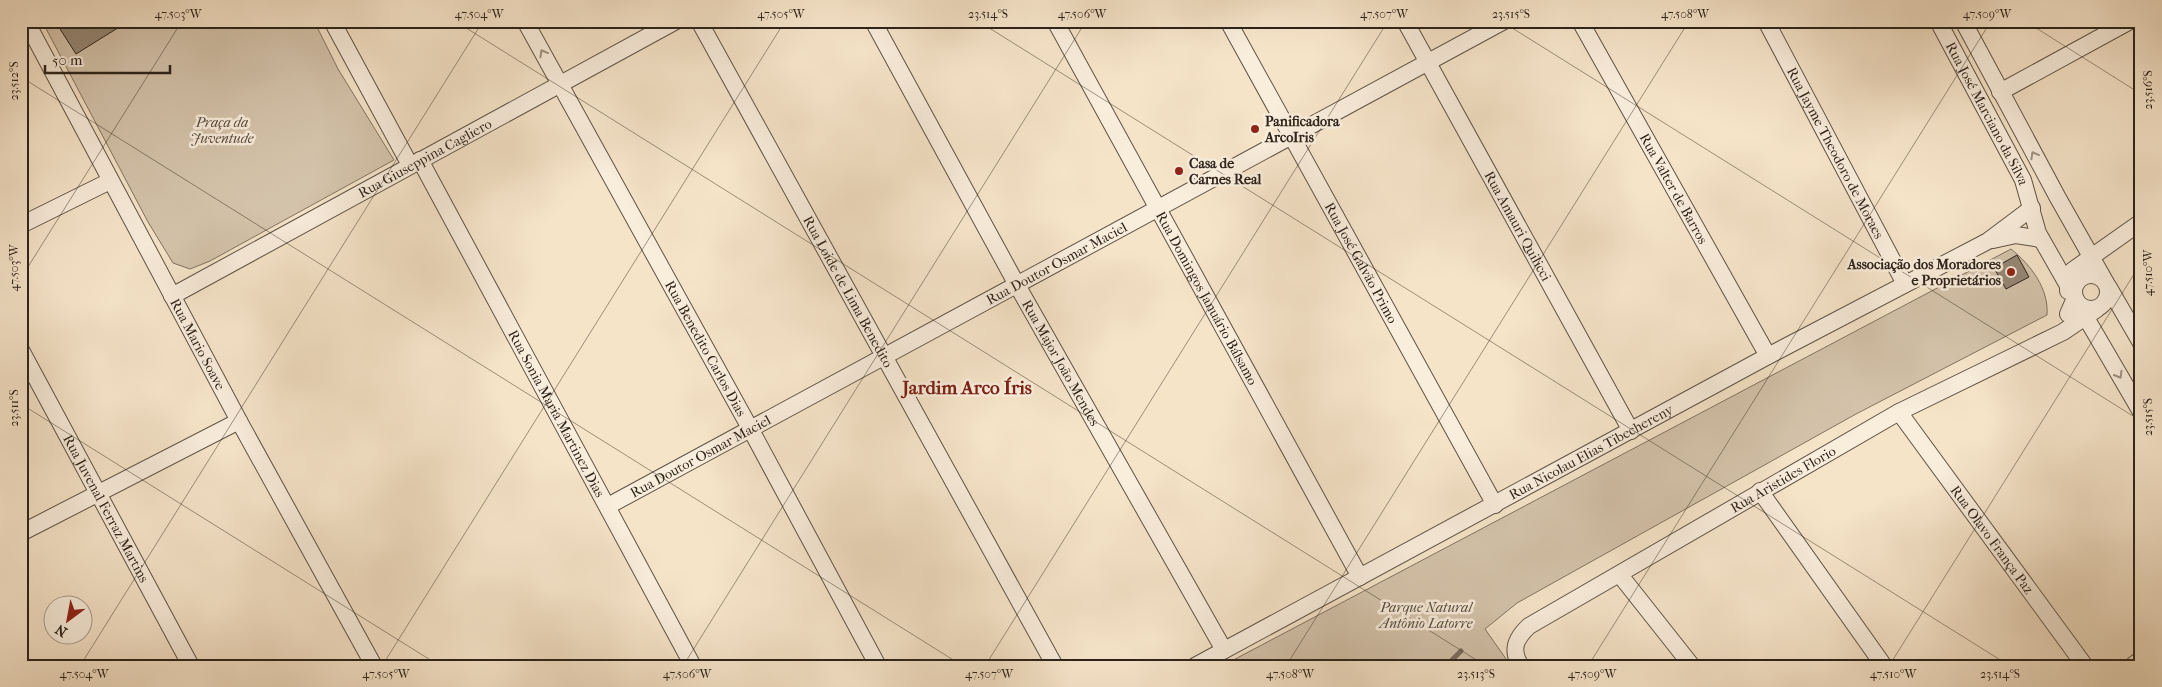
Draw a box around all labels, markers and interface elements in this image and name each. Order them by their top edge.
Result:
text: 47.503°W [154,7,203,21]
text: 47.504°W [454,7,505,21]
text: 47.505°W [757,7,806,21]
text: 23.514°S [968,7,1008,21]
text: 47.506°W [1058,7,1108,21]
text: 47.507°W [1360,7,1409,21]
text: 23.515°S [1492,7,1530,21]
text: 47.508°W [1661,7,1710,21]
text: 47.509°W [1963,7,2012,21]
street label: Rua José Marciano da Silva [1942,39,2033,187]
scale bar [45,42,170,74]
one-way arrow [539,49,549,58]
text: 50 m [52,51,83,69]
text: 23.512°S [7,61,21,101]
street label: Rua Jayme Theodoro de Moraes [1783,64,1888,241]
text: 23.516°S [2141,70,2155,110]
place label: Panificadora ArcoIris [1264,113,1340,146]
park label: Praça da Juventude [191,114,254,147]
street label: Rua Giuseppina Cagliero [355,115,495,201]
marker: Panificadora ArcoIris [1249,123,1261,135]
street label: Rua Valter de Barros [1636,130,1712,247]
one-way arrow [2030,151,2040,160]
place label: Casa de Carnes Real [1189,155,1261,188]
marker: Casa de Carnes Real [1173,165,1185,177]
street label: Rua Amauri Quilicci [1481,168,1555,284]
street label: Rua José Galvão Primo [1321,199,1401,326]
street label: Rua Domingos Januário Bálsamo [1152,208,1261,388]
street label: Rua Loide de Lima Benedito [800,213,897,370]
street label: Rua Doutor Osmar Maciel [983,218,1130,308]
text: 47.503°W [7,243,21,292]
text: 47.510°W [2141,249,2155,296]
place label: Associação dos Moradores e Proprietários [1846,256,2002,289]
marker: Associação dos Moradores e Proprietários [2005,266,2017,278]
street label: Rua Benedito Carlos Dias [662,277,750,419]
street label: Rua Mario Soave [167,295,229,393]
street label: Rua Major João Mendes [1019,297,1104,429]
street label: Rua Sonia Maria Martinez Dias [505,327,609,500]
one-way arrow [2113,369,2123,378]
district label: Jardim Arco Íris [900,376,1032,399]
text: 23.511°S [7,389,21,427]
text: 23.515°S [2141,398,2155,436]
street label: Rua Nicolau Elias Tibechereny [1506,400,1676,503]
street label: Rua Doutor Osmar Maciel [627,411,774,501]
street label: Rua Juvenal Ferraz Martins [60,432,153,585]
street label: Rua Aristides Florio [1727,442,1839,516]
street label: Rua Olavo França Paz [1947,482,2038,597]
north arrow [42,594,92,644]
park label: Parque Natural Antônio Latorre [1378,599,1473,632]
text: N [52,620,70,641]
text: 47.504°W [59,667,110,681]
text: 47.505°W [362,667,411,681]
text: 47.506°W [663,667,713,681]
text: 47.507°W [965,667,1014,681]
text: 47.508°W [1266,667,1315,681]
text: 23.513°S [1457,667,1495,681]
text: 47.509°W [1568,667,1617,681]
text: 47.510°W [1870,667,1917,681]
text: 23.514°S [1980,667,2020,681]

